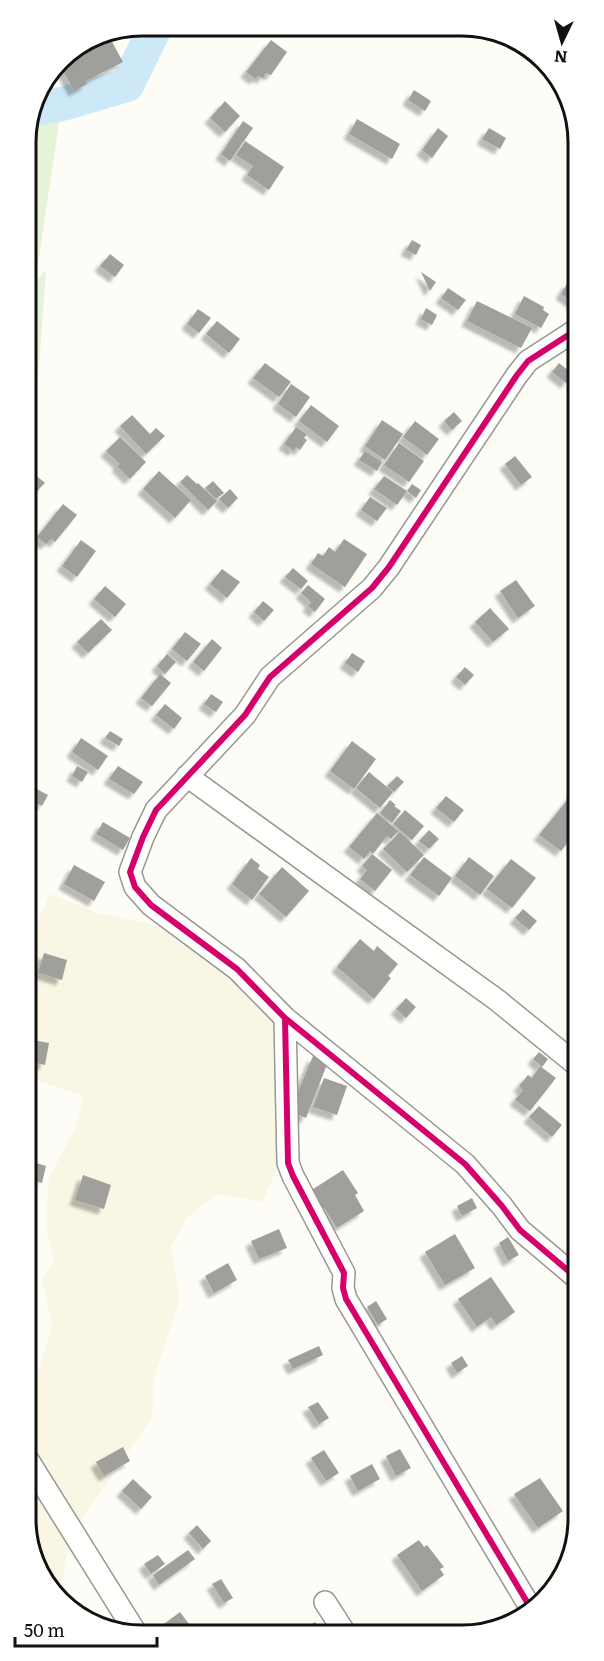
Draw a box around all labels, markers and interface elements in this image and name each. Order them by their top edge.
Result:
north arrow [532,12,592,72]
text: N [553,45,568,70]
scale bar [15,1610,158,1648]
text: 50 m [24,1616,65,1643]

